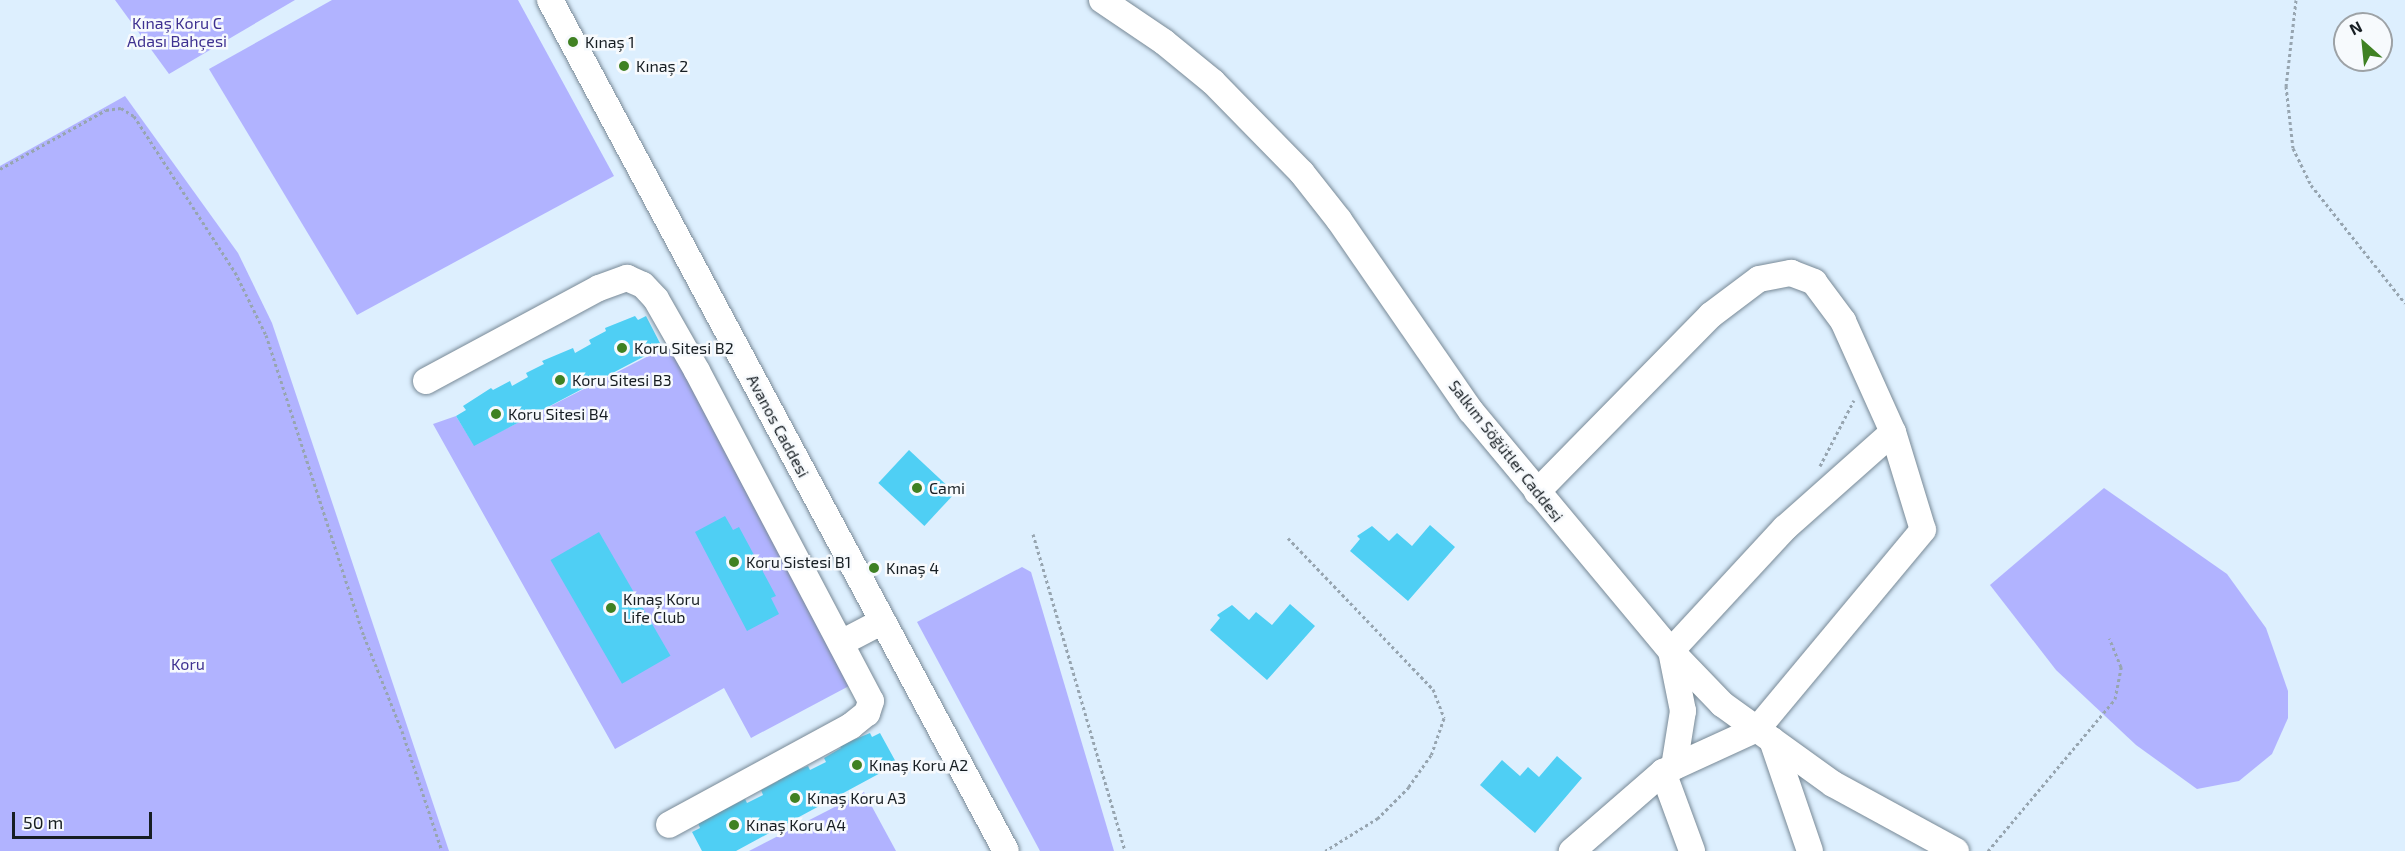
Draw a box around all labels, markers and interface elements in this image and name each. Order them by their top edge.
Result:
north arrow [2333,12,2393,72]
park label: Kınaş Koru C Adası Bahçesi [127,13,227,51]
text: N [2346,16,2365,38]
place label: Kınaş 1 [585,32,635,52]
marker: Kınaş 1 [566,35,580,49]
place label: Kınaş 2 [636,56,688,76]
marker: Kınaş 2 [617,59,631,73]
place label: Koru Sitesi B2 [634,338,734,358]
marker: Koru Sitesi B2 [615,341,629,355]
place label: Koru Sitesi B3 [572,370,672,390]
street label: Avanos Caddesi [743,371,813,481]
marker: Koru Sitesi B3 [553,373,567,387]
street label: Salkım Söğütler Caddesi [1445,376,1567,526]
place label: Koru Sitesi B4 [508,404,608,424]
marker: Koru Sitesi B4 [489,407,503,421]
place label: Cami [929,478,965,498]
marker: Cami [910,481,924,495]
place label: Koru Sistesi B1 [746,552,851,572]
marker: Koru Sistesi B1 [727,555,741,569]
place label: Kınaş 4 [886,558,939,578]
marker: Kınaş 4 [867,561,881,575]
place label: Kınaş Koru Life Club [623,589,700,627]
marker: Kınaş Koru Life Club [604,601,618,615]
park label: Koru [171,654,205,674]
place label: Kınaş Koru A2 [869,755,969,775]
marker: Kınaş Koru A2 [850,758,864,772]
place label: Kınaş Koru A3 [807,788,907,808]
marker: Kınaş Koru A3 [788,791,802,805]
scale bar [15,800,154,838]
text: 50 m [23,811,63,833]
place label: Kınaş Koru A4 [746,815,846,835]
marker: Kınaş Koru A4 [727,818,741,832]

